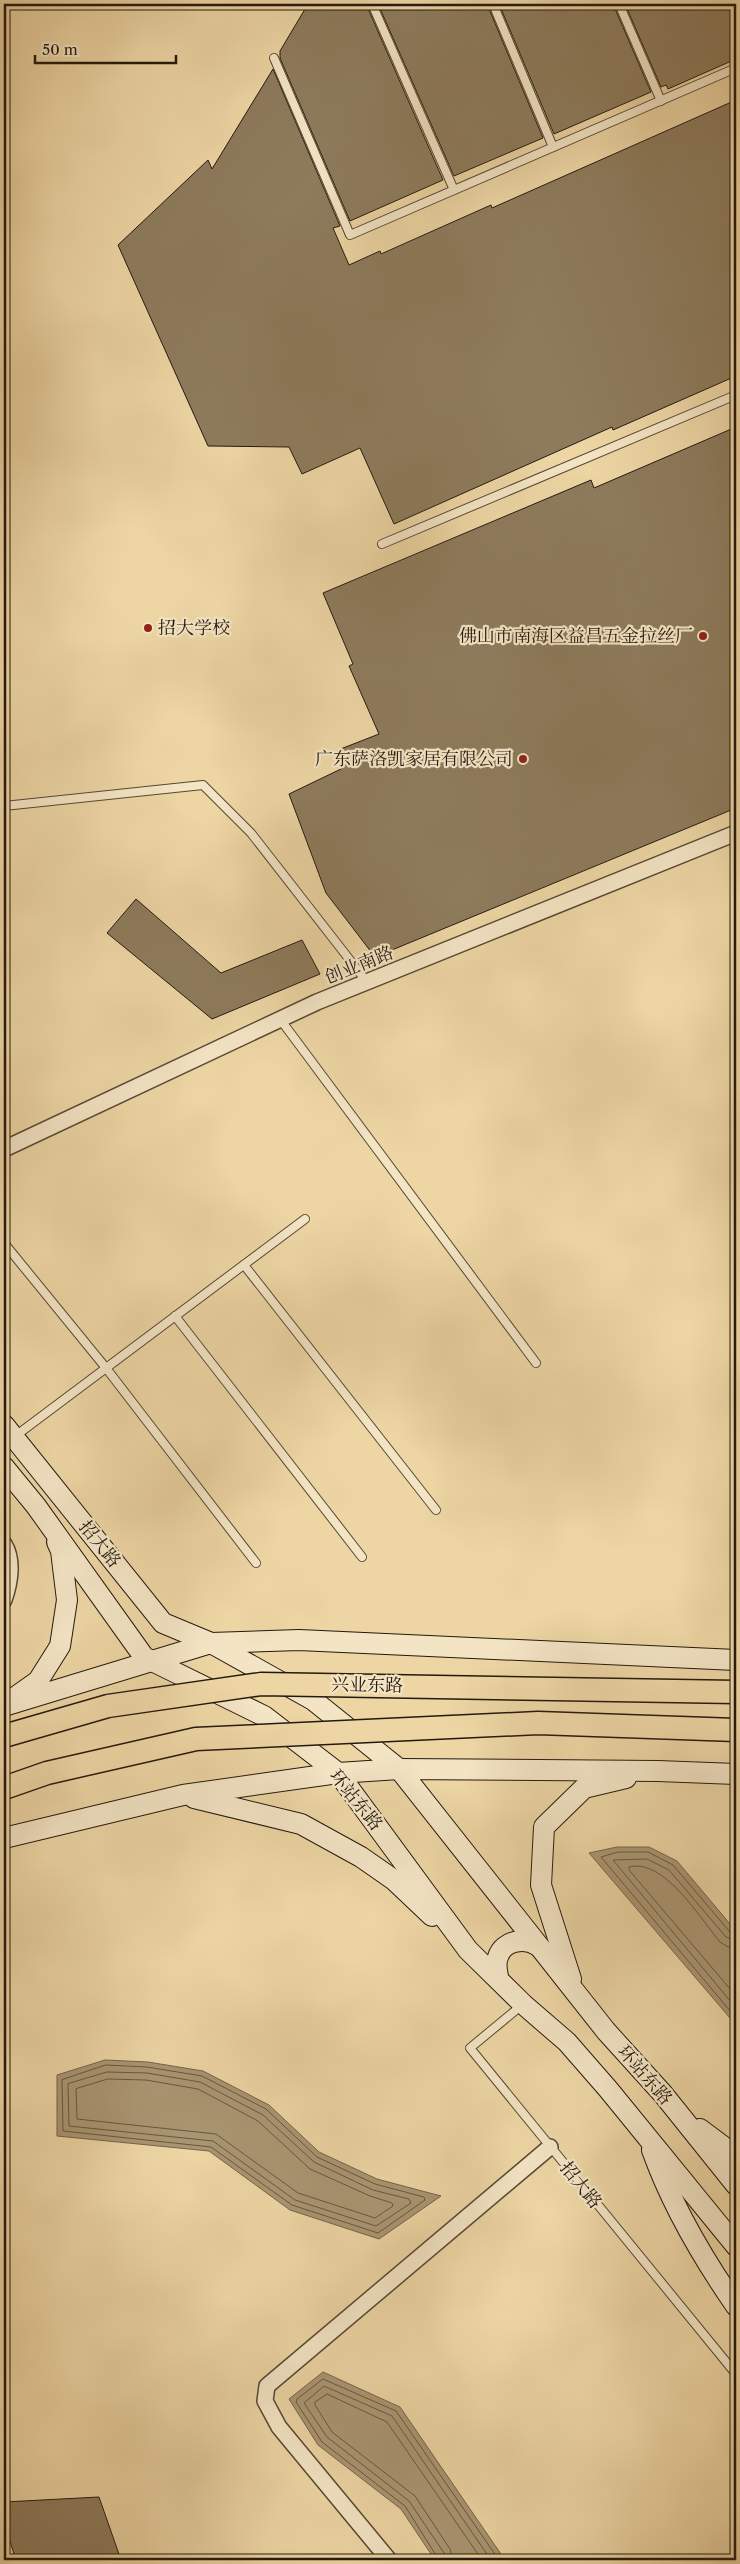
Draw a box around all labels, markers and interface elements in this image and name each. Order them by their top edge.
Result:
scale bar [35,32,176,64]
text: 50 m [42,40,78,59]
place label: 招大学校 [158,617,230,639]
marker: 招大学校 [142,622,154,634]
place label: 佛山市南海区益昌五金拉丝厂 [459,625,693,647]
marker: 佛山市南海区益昌五金拉丝厂 [697,630,709,642]
place label: 广东萨洛凯家居有限公司 [315,748,513,770]
marker: 广东萨洛凯家居有限公司 [517,753,529,765]
street label: 创业南路 [322,941,396,989]
street label: 招大路 [74,1516,126,1572]
street label: 兴业东路 [331,1673,403,1697]
street label: 环站东路 [325,1765,387,1835]
street label: 环站东路 [613,2041,677,2109]
street label: 招大路 [555,2157,607,2213]

